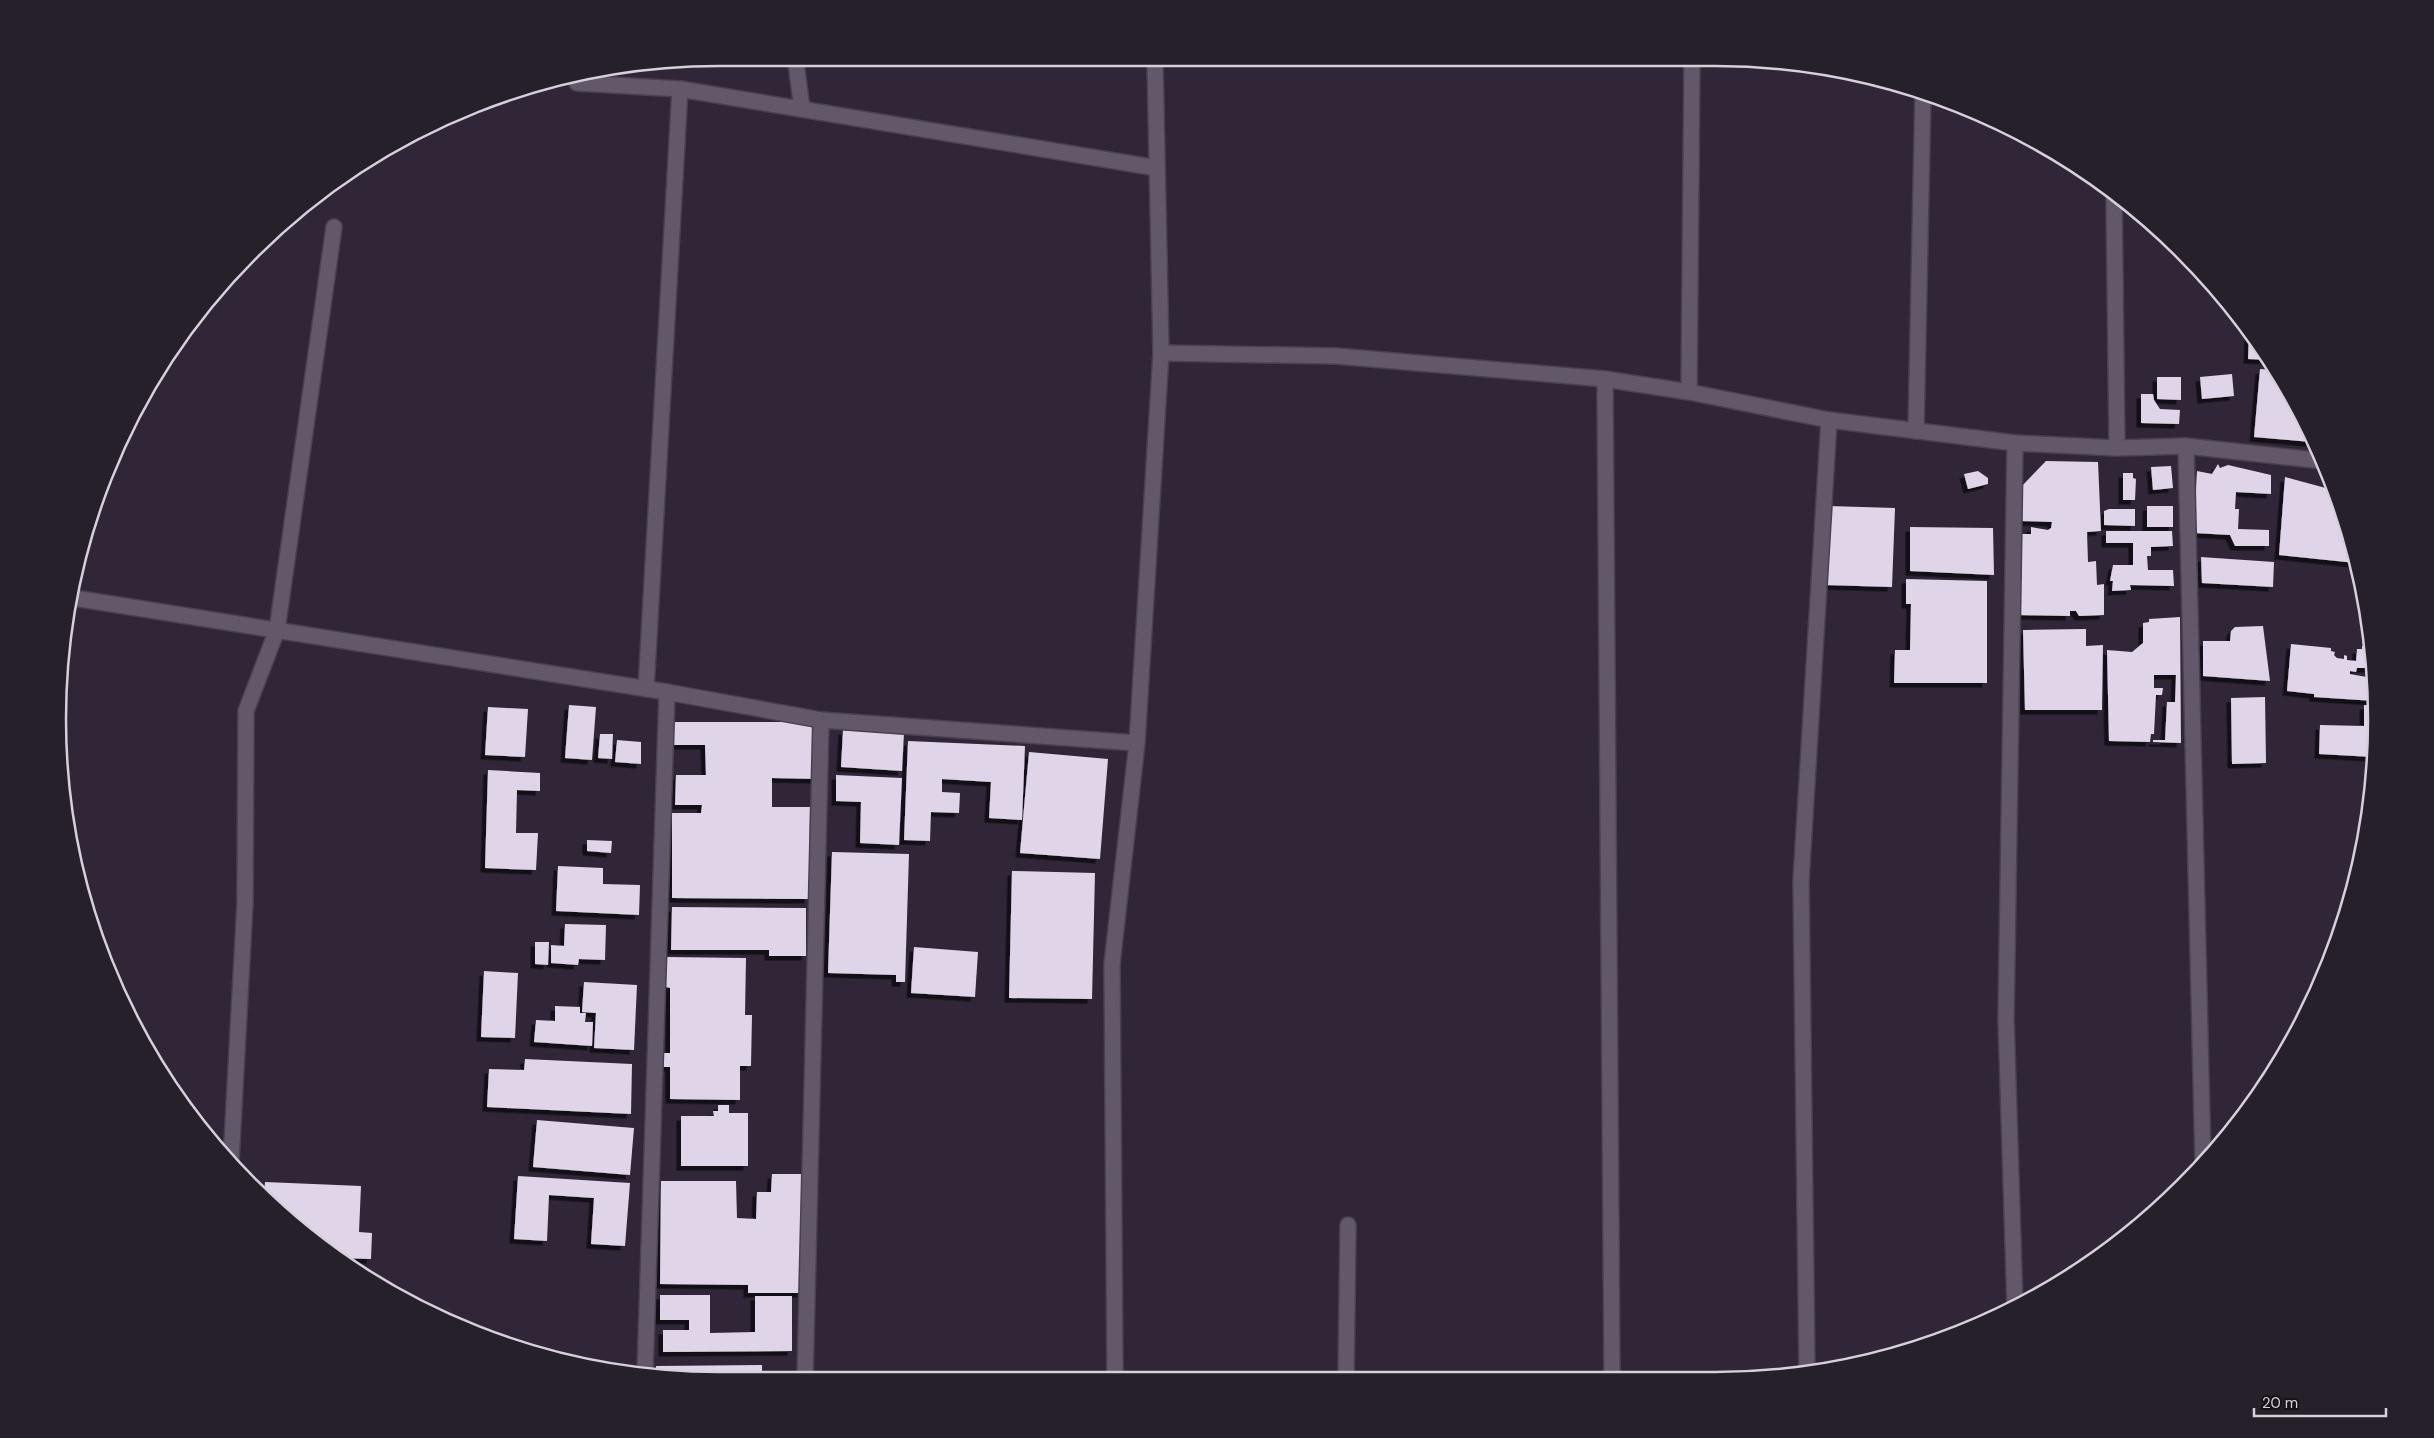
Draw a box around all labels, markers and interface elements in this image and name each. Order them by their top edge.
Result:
scale bar [2254,1386,2386,1418]
text: 20 m [2262,1393,2298,1413]

